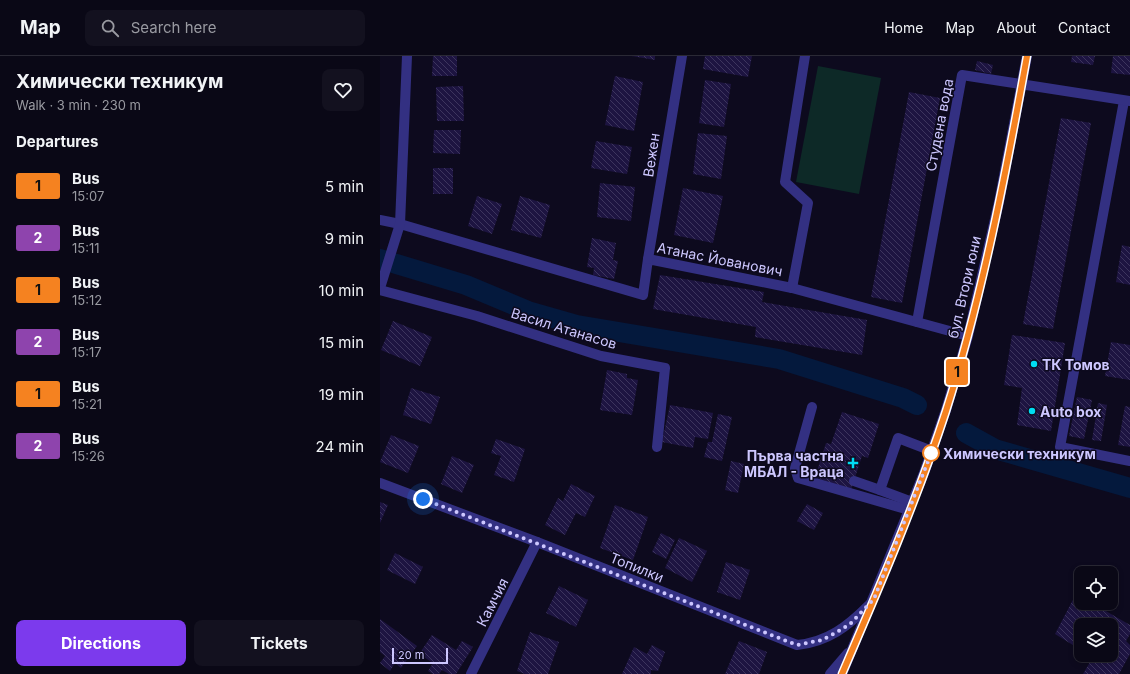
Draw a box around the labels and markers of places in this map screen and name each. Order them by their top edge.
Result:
place label: ТК Томов [1042,356,1110,373]
marker: ТК Томов [1029,359,1039,369]
place label: Auto box [1040,403,1101,420]
marker: Auto box [1027,406,1037,416]
marker: Химически техникум [922,444,940,462]
place label: Химически техникум [943,445,1096,462]
place label: Първа частна МБАЛ - Враца [744,447,844,480]
marker: Първа частна МБАЛ - Враца [847,457,859,469]

